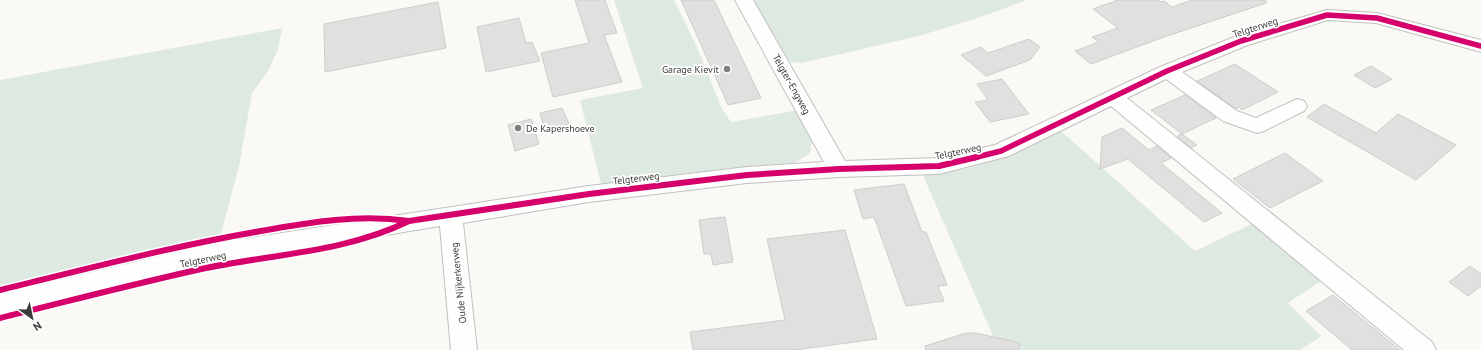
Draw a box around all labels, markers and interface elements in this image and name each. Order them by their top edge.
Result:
street label: Telgterweg [1231,14,1280,41]
street label: Telgter-Engweg [770,52,813,117]
place label: Garage Kievit [662,63,720,76]
marker: Garage Kievit [722,64,732,74]
place label: De Kapershoeve [526,122,595,135]
marker: De Kapershoeve [513,123,523,133]
street label: Telgterweg [934,140,982,163]
street label: Telgterweg [612,169,660,188]
street label: Oude Nijkerkerweg [448,242,469,324]
street label: Telgterweg [179,248,227,271]
north arrow [12,298,52,338]
text: N [31,319,44,334]

